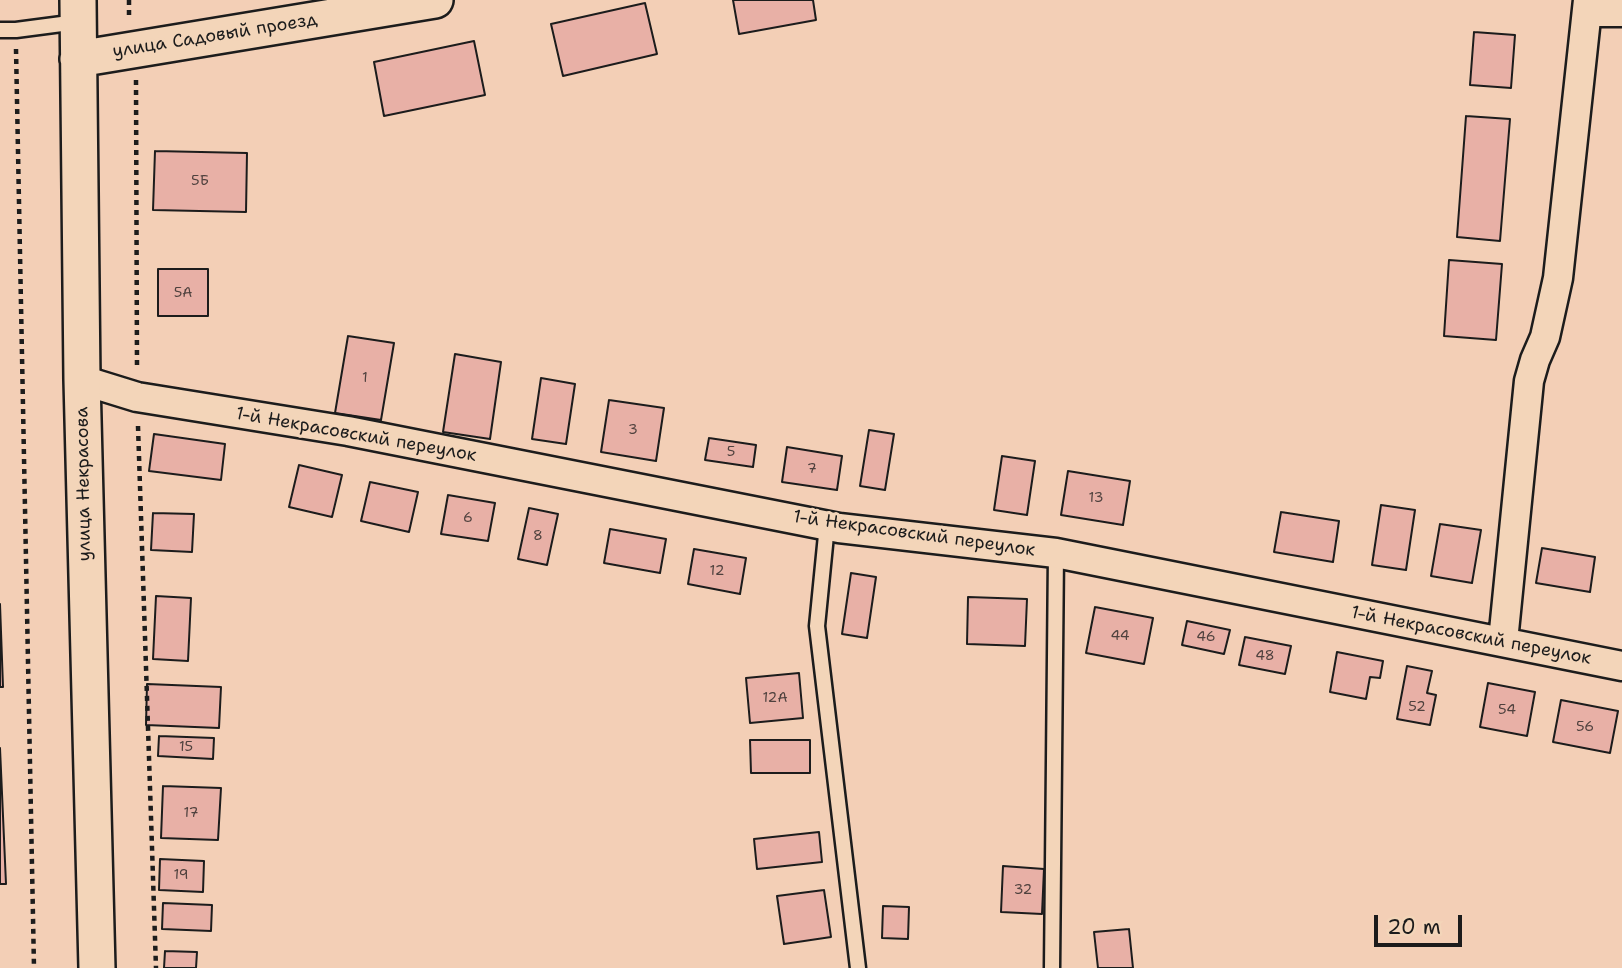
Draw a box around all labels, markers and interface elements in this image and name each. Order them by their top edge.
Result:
street label: улица Садовый проезд [111,9,319,63]
house number: 5Б [191,173,209,189]
house number: 5А [174,285,192,301]
house number: 1 [362,370,368,386]
street label: 1-й Некрасовский переулок [234,403,478,467]
street label: улица Некрасова [72,406,96,562]
house number: 3 [628,422,638,438]
house number: 5 [727,444,735,460]
house number: 7 [807,461,817,477]
house number: 13 [1089,490,1103,506]
street label: 1-й Некрасовский переулок [792,506,1036,562]
house number: 6 [463,510,473,526]
house number: 8 [533,528,543,544]
house number: 12 [710,563,724,579]
street label: 1-й Некрасовский переулок [1349,602,1593,670]
house number: 44 [1110,628,1130,644]
house number: 46 [1196,629,1216,645]
house number: 48 [1255,648,1275,664]
house number: 12А [762,690,788,706]
house number: 52 [1408,699,1426,715]
house number: 54 [1498,702,1516,718]
house number: 56 [1576,719,1594,735]
house number: 15 [179,739,193,755]
house number: 17 [184,805,198,821]
house number: 19 [173,867,189,883]
house number: 32 [1014,882,1032,898]
scale bar [1377,902,1464,946]
text: 20 m [1387,913,1441,941]

